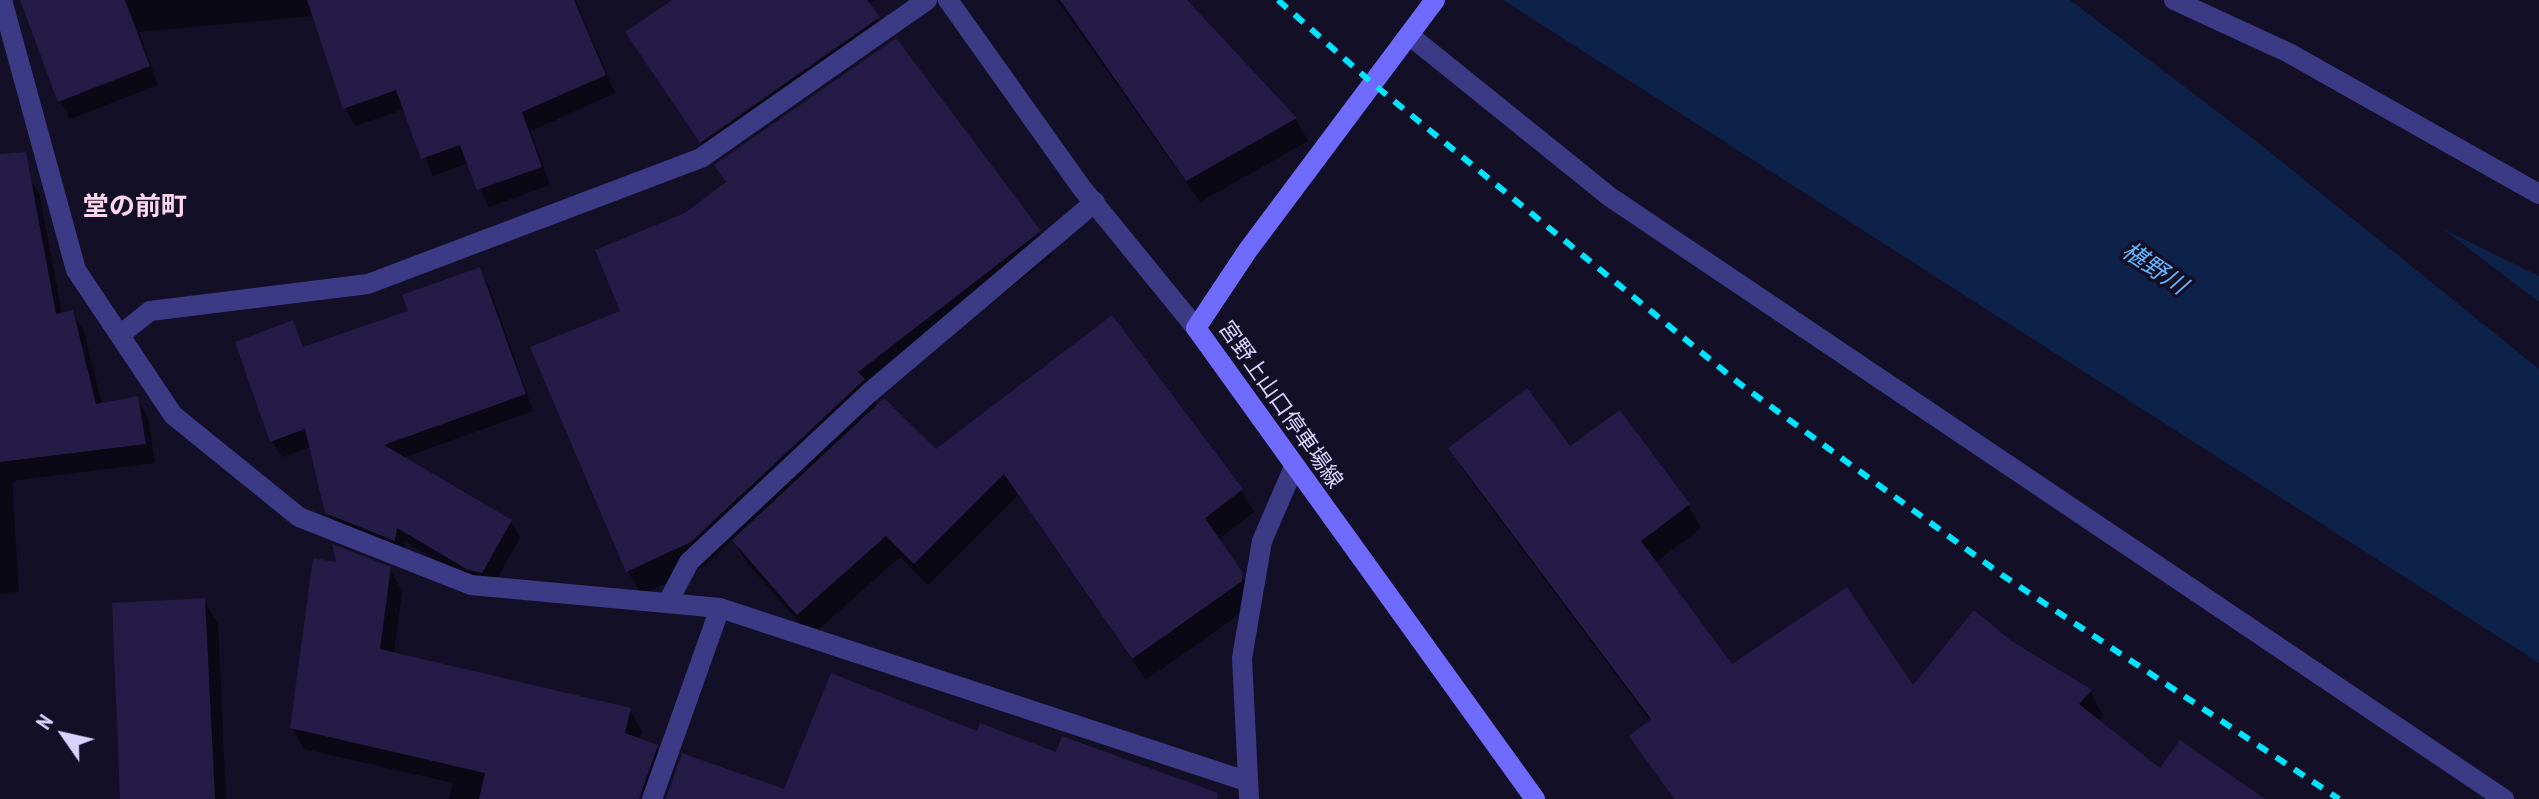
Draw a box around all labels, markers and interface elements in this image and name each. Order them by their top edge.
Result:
district label: 堂の前町 [83,192,187,224]
water label: 椹野川 [2116,237,2192,301]
street label: 宮野上山口停車場線 [1212,316,1348,494]
north arrow [24,695,104,775]
text: N [29,709,59,734]

